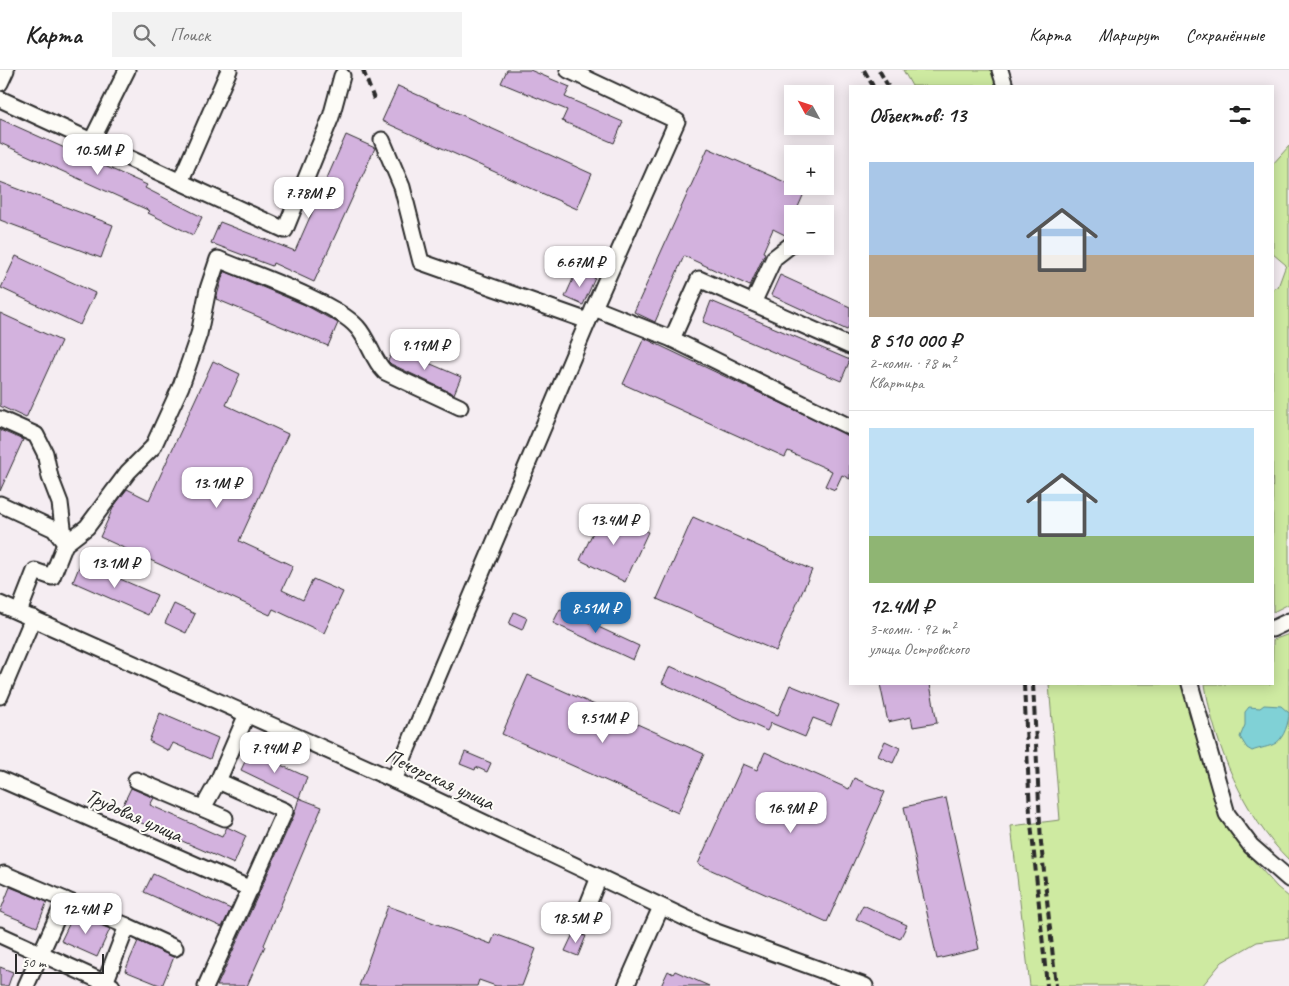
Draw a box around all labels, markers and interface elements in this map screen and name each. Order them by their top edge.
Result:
search box [112,12,462,57]
text: Карта [25,20,82,50]
icon: search [130,21,158,49]
text: Поиск [170,23,210,47]
text: Карта [1029,24,1070,46]
text: Маршрут [1098,24,1158,46]
text: Сохранённые [1186,24,1264,46]
north arrow [784,85,834,135]
map controls [784,85,834,255]
icon: filters [1226,101,1254,129]
text: Объектов: 13 [869,102,966,128]
pin: 10.5M ₽ [52,134,144,176]
text: 10.5M ₽ [74,140,122,160]
button: + [784,145,834,195]
pin: 7.78M ₽ [263,176,355,219]
text: 7.78M ₽ [285,183,333,203]
icon: home [1017,195,1107,285]
button: − [784,205,834,255]
pin: 6.67M ₽ [534,246,626,288]
text: 6.67M ₽ [555,252,605,272]
text: 8 510 000 ₽ [869,327,961,353]
pin: 9.19M ₽ [379,328,471,371]
text: 9.19M ₽ [401,335,449,355]
text: 2-комн. · 78 m² [869,353,955,373]
text: Квартира [869,373,924,393]
icon: home [1017,460,1107,550]
pin: 13.1M ₽ [171,466,263,509]
text: 13.1M ₽ [193,473,241,493]
pin: 13.4M ₽ [568,504,660,546]
text: 13.4M ₽ [590,510,638,530]
pin: 13.1M ₽ [69,546,161,589]
text: 13.1M ₽ [91,553,139,573]
pin: 8.51M ₽ [550,592,642,634]
text: 12.4M ₽ [869,593,933,619]
text: 8.51M ₽ [572,598,620,618]
text: 3-комн. · 92 m² [869,619,955,639]
text: улица Островского [869,639,969,659]
pin: 9.51M ₽ [557,702,649,744]
text: 9.51M ₽ [579,708,627,728]
pin: 7.94M ₽ [229,732,321,774]
text: 7.94M ₽ [251,738,299,758]
street label: Печорская улица [381,742,500,816]
street label: Трудовая улица [81,782,188,849]
pin: 16.9M ₽ [745,792,837,834]
text: 16.9M ₽ [767,798,815,818]
pin: 12.4M ₽ [40,892,132,935]
text: 12.4M ₽ [62,899,110,919]
pin: 18.5M ₽ [530,902,622,944]
text: 18.5M ₽ [552,908,600,928]
scale bar [15,951,104,974]
text: 50 m [22,954,46,971]

